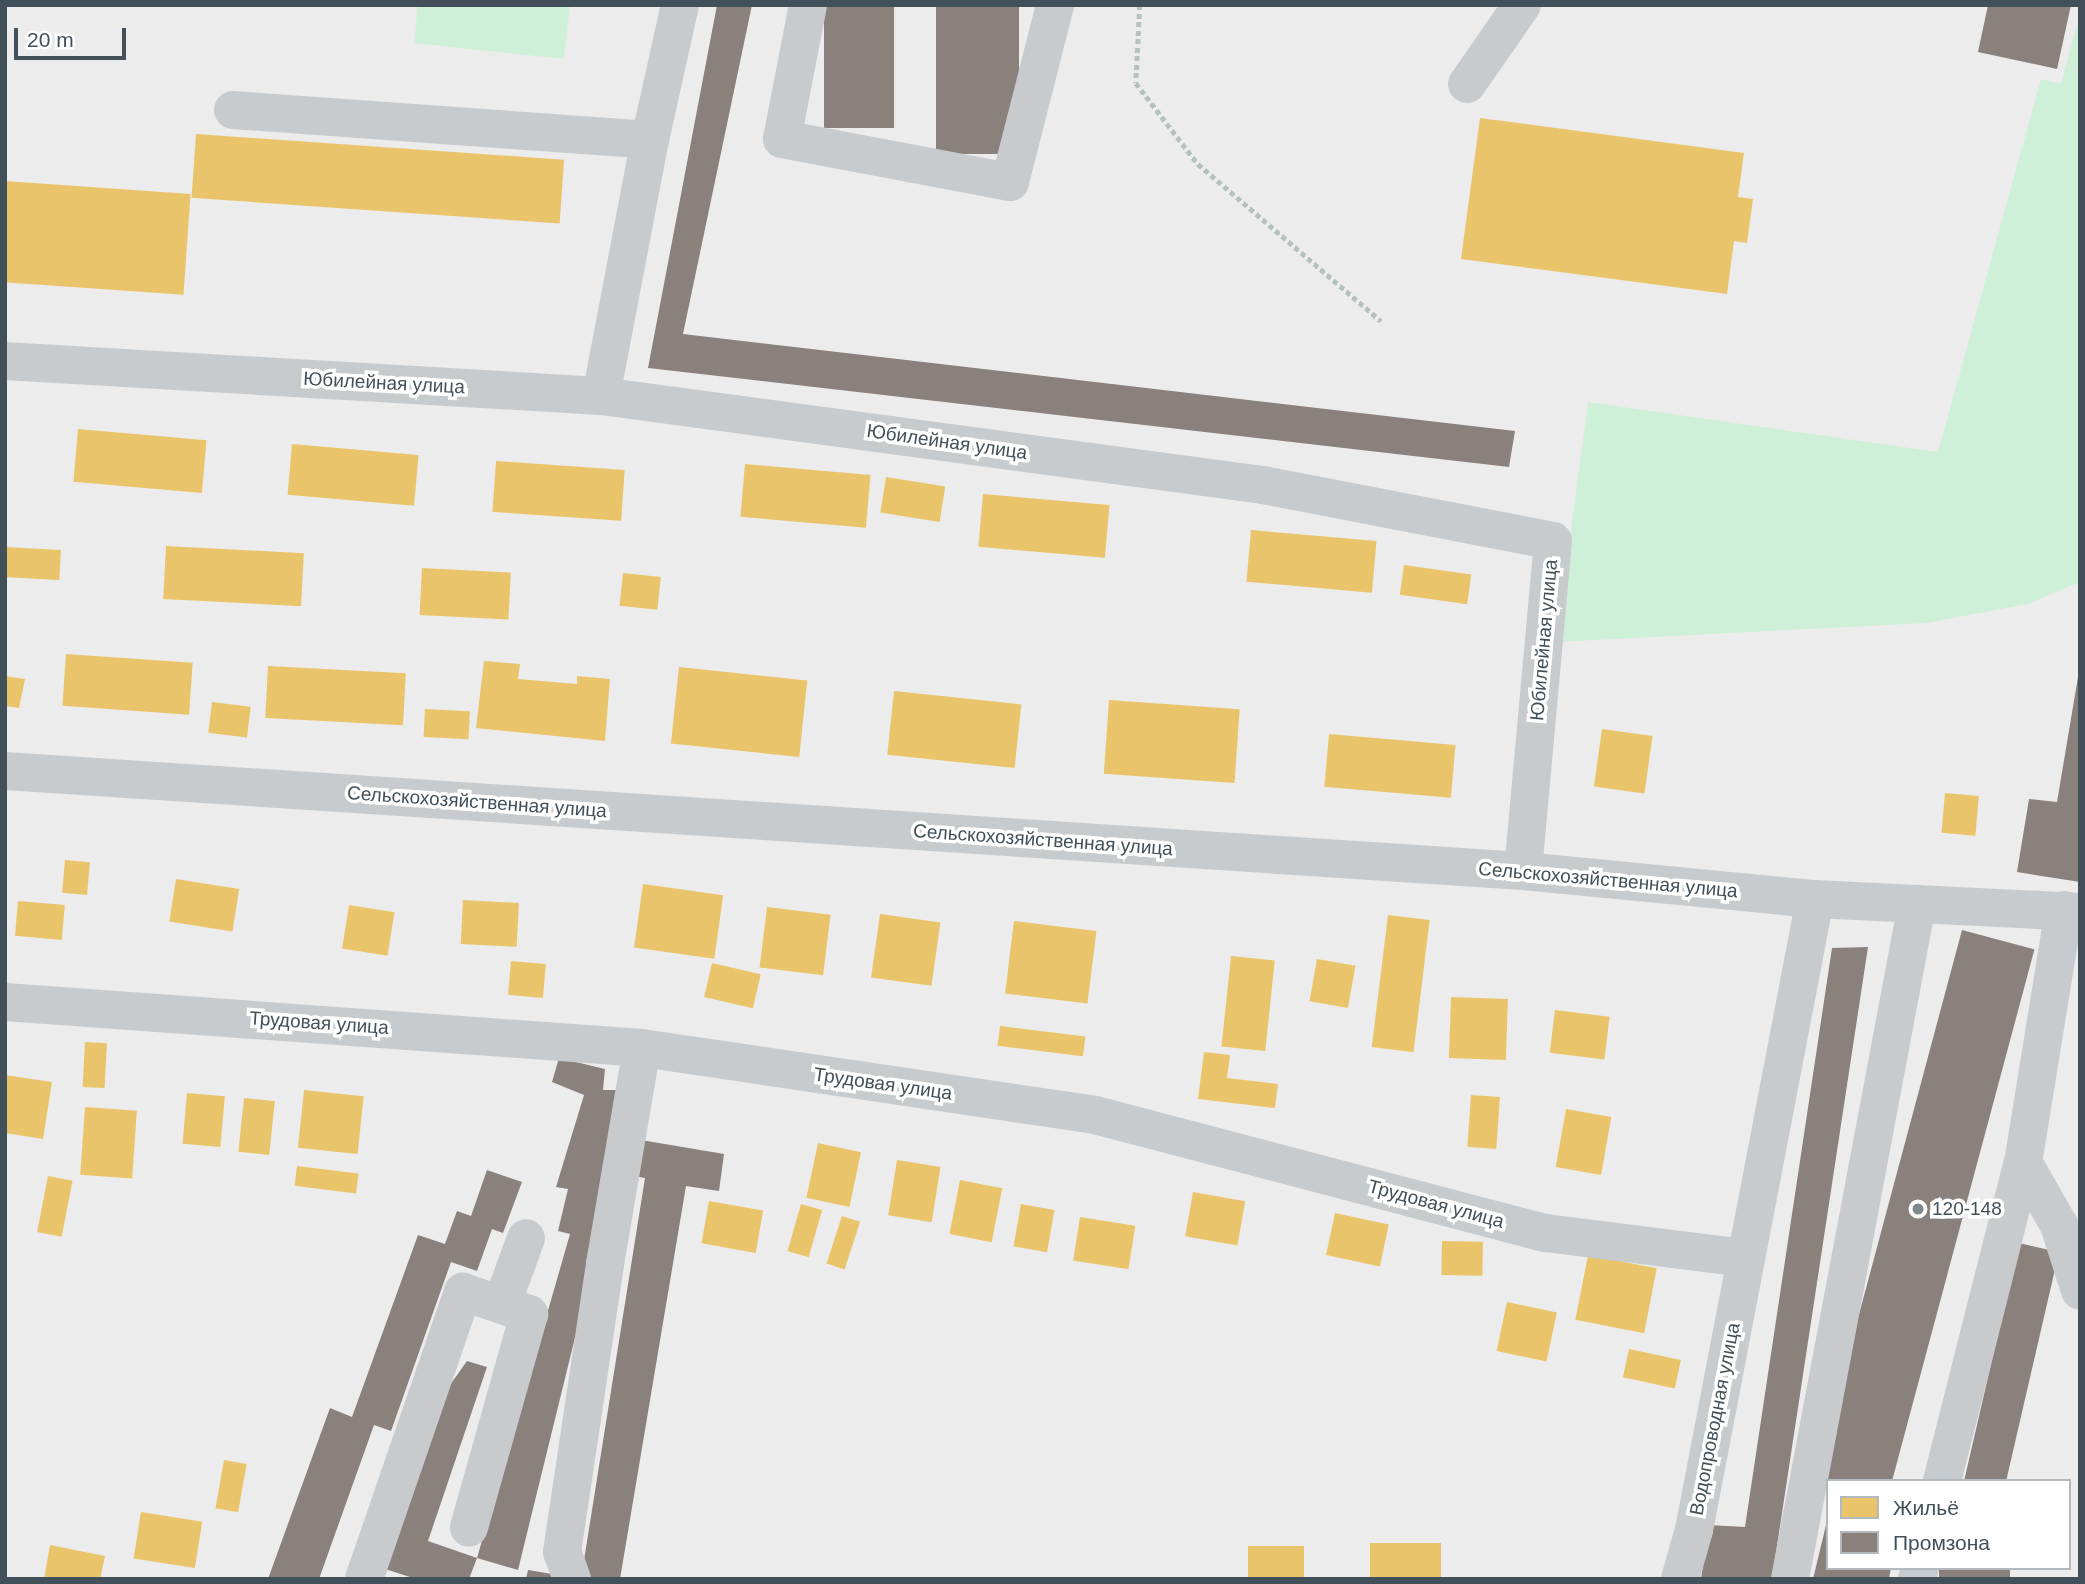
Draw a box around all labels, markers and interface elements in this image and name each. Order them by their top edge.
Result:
scale bar [18,14,130,58]
text: 20 m [27,28,74,51]
street label: Юбилейная улица [303,367,465,399]
street label: Юбилейная улица [865,419,1029,465]
street label: Юбилейная улица [1526,558,1562,722]
street label: Сельскохозяйственная улица [346,782,608,822]
street label: Сельскохозяйственная улица [912,820,1174,860]
street label: Сельскохозяйственная улица [1477,857,1739,903]
street label: Трудовая улица [249,1007,389,1039]
street label: Трудовая улица [812,1063,954,1105]
street label: Трудовая улица [1366,1175,1506,1233]
place label: 120-148 [1932,1198,2002,1220]
marker: 120-148 [1910,1201,1926,1217]
street label: Водопроводная улица [1685,1321,1745,1517]
legend [1826,1479,2071,1570]
text: Жильё [1893,1496,1959,1519]
text: Промзона [1893,1531,1990,1554]

